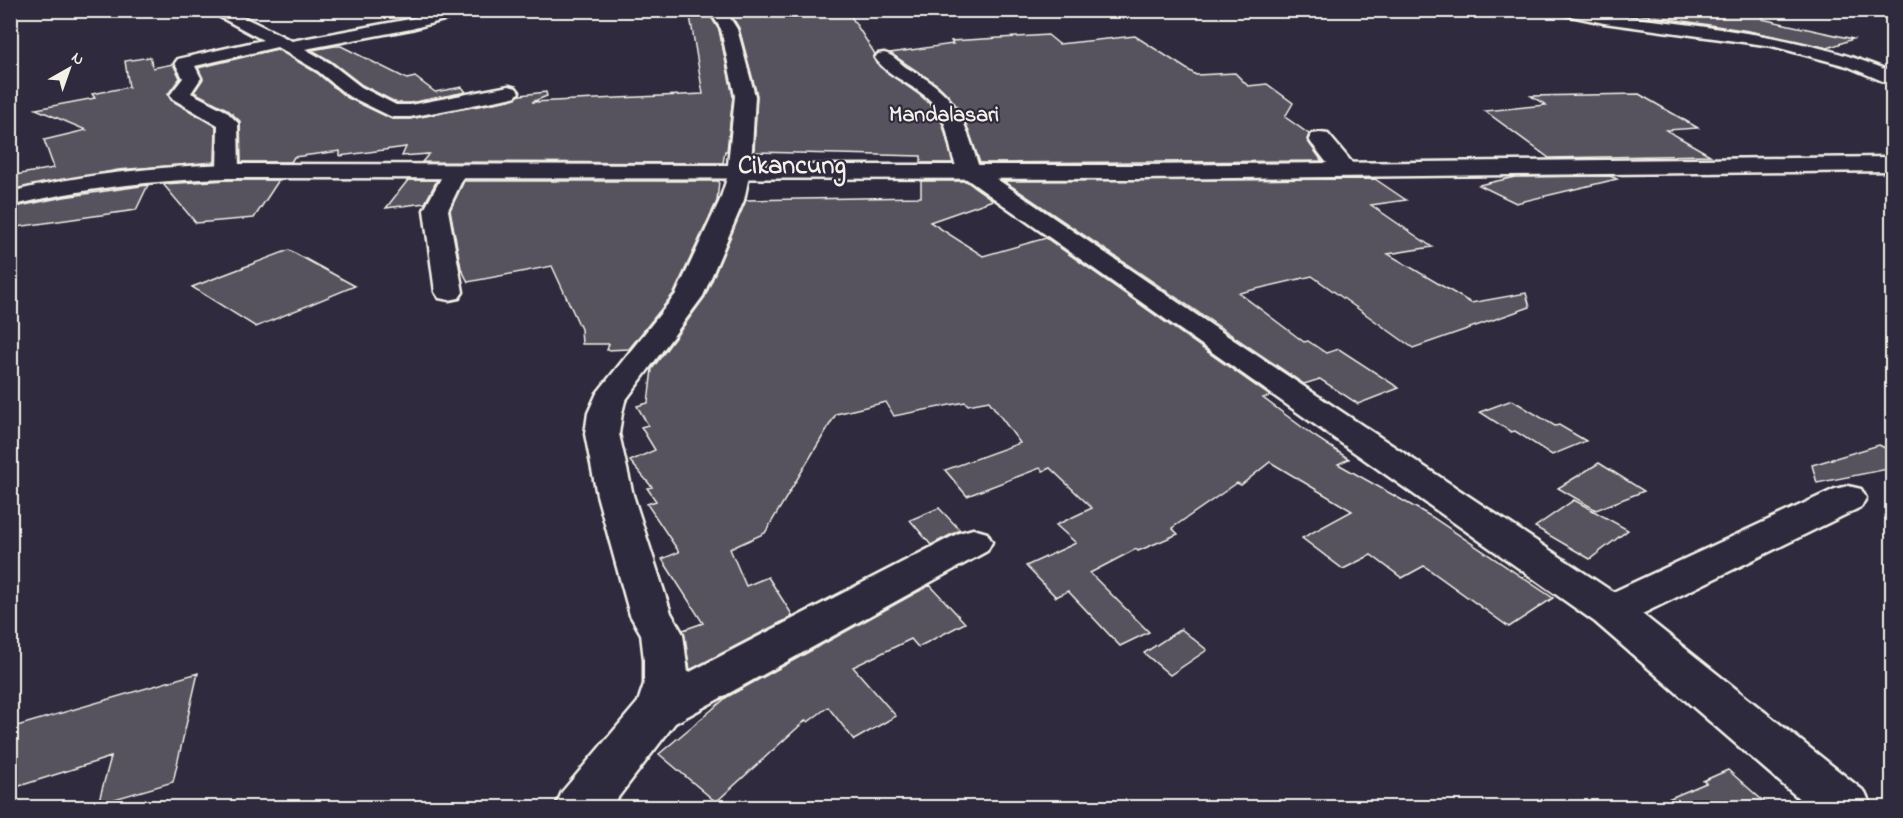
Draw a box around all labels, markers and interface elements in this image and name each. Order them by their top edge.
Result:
north arrow [39,39,99,99]
text: N [66,46,89,72]
district label: Mandalasari [889,100,999,132]
district label: Cikancung [738,148,846,187]

